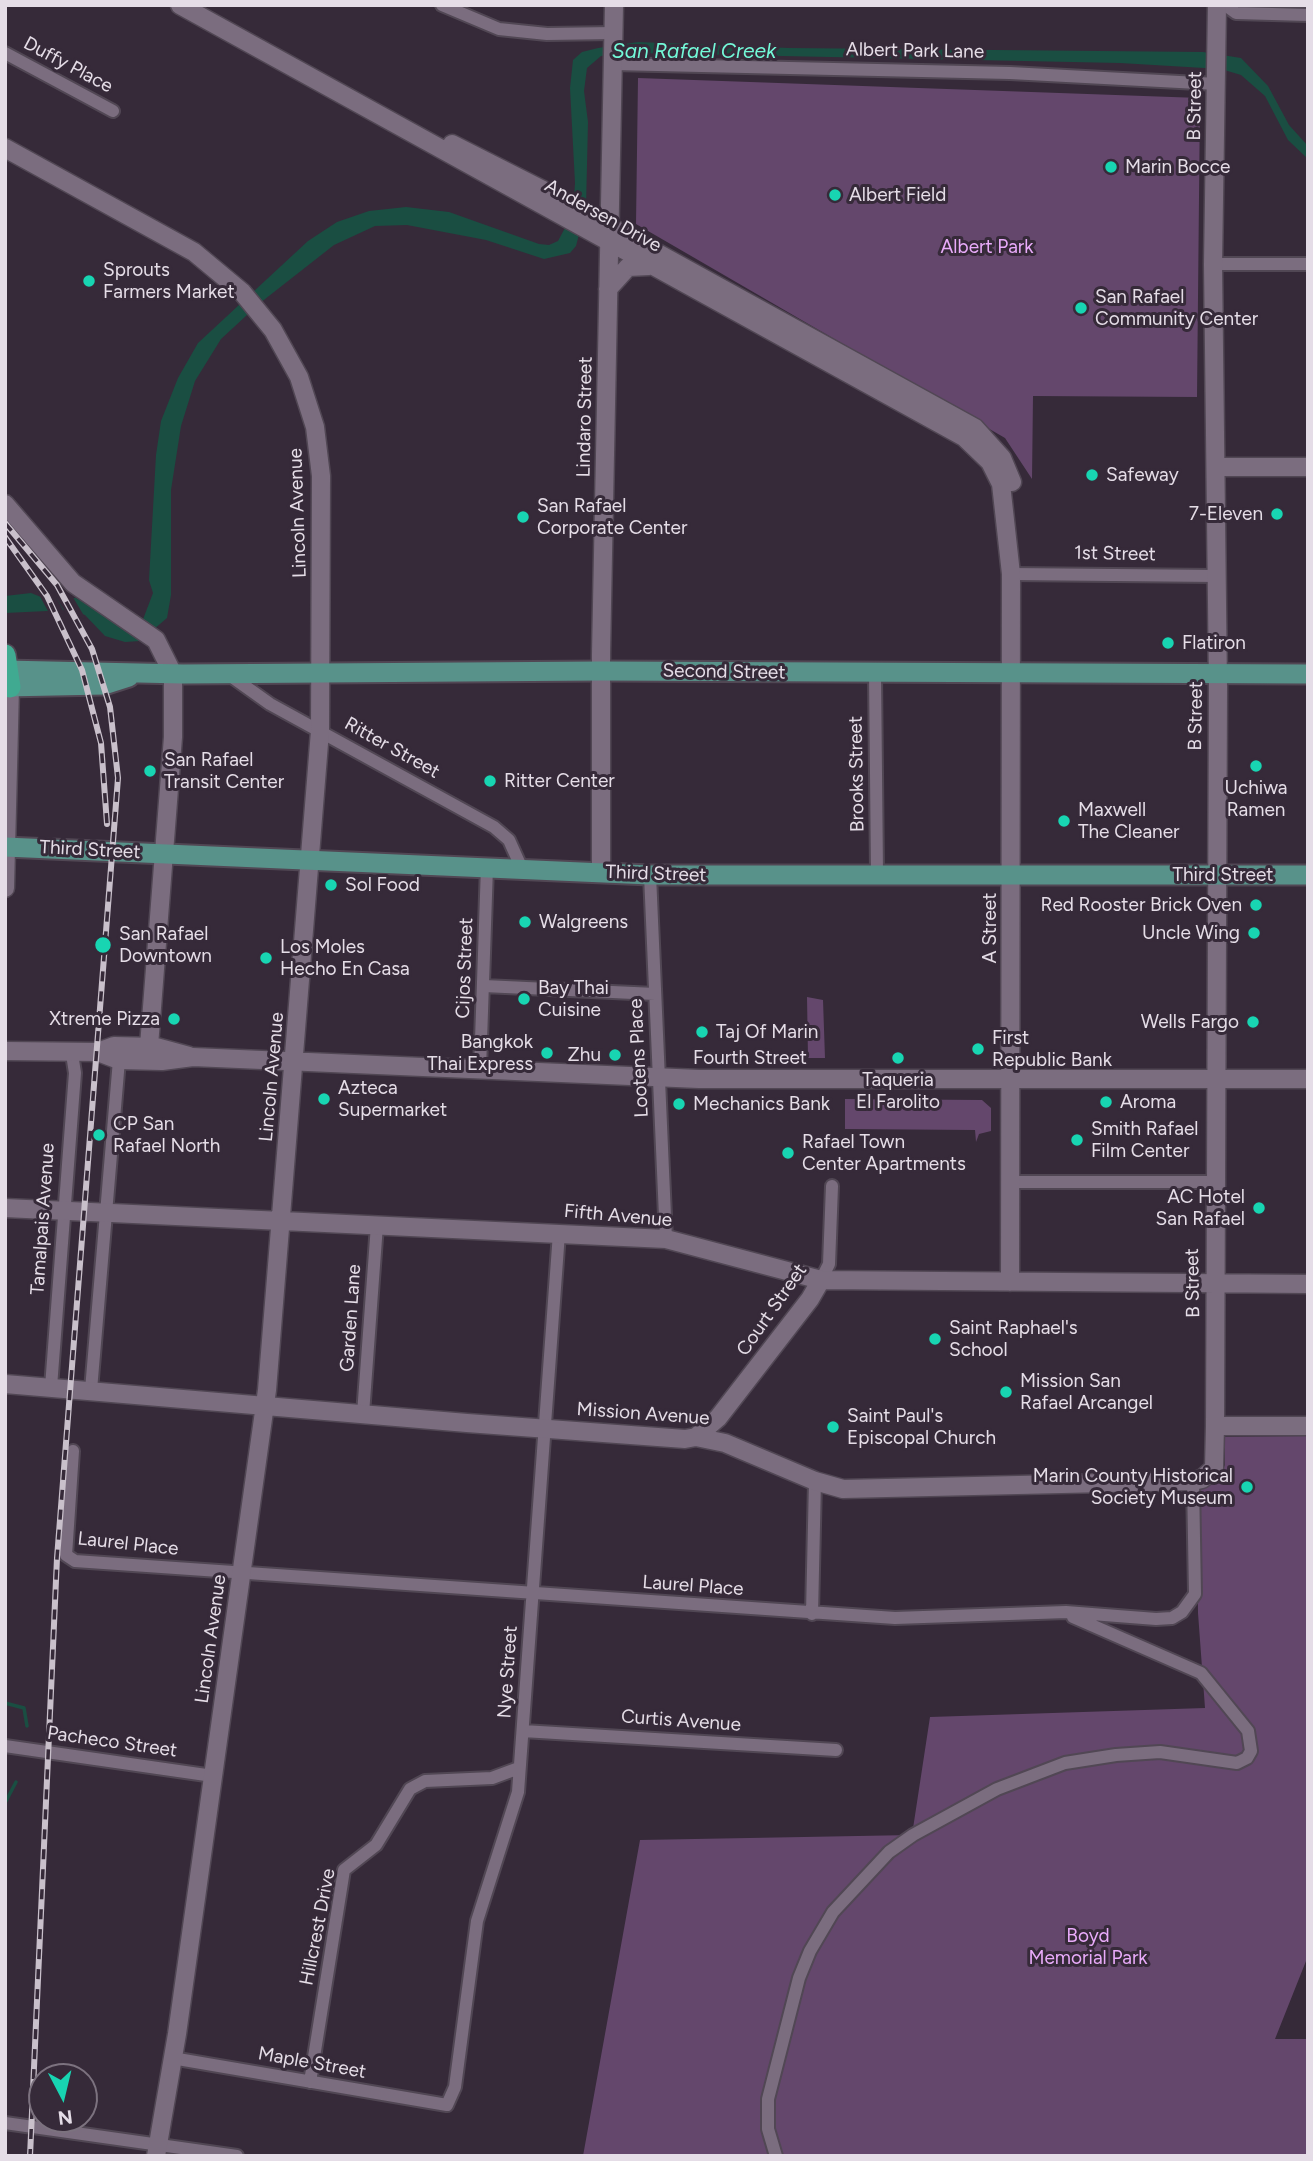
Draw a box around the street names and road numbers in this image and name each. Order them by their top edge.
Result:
street label: Duffy Place [19,32,117,98]
street label: Albert Park Lane [846,38,984,64]
street label: B Street [1183,71,1207,141]
street label: Andersen Drive [541,175,665,257]
street label: Lindaro Street [573,356,597,478]
street label: Lincoln Avenue [284,448,312,578]
street label: 1st Street [1074,542,1156,566]
street label: Second Street [662,660,786,684]
street label: B Street [1184,681,1208,751]
street label: Ritter Street [340,713,444,783]
street label: Brooks Street [845,716,869,832]
street label: Third Street [39,836,141,864]
street label: Third Street [605,861,707,887]
street label: Third Street [1173,864,1273,886]
street label: A Street [979,893,1001,963]
street label: Cijos Street [452,917,478,1019]
street label: Lootens Place [624,998,654,1118]
street label: Lincoln Avenue [255,1011,289,1143]
street label: Fourth Street [693,1047,807,1069]
street label: Tamalpais Avenue [26,1142,60,1296]
street label: Fifth Avenue [563,1200,673,1232]
street label: B Street [1181,1248,1205,1318]
street label: Court Street [732,1260,812,1360]
street label: Garden Lane [336,1263,366,1373]
street label: Mission Avenue [576,1398,710,1430]
street label: Laurel Place [76,1527,180,1561]
street label: Laurel Place [642,1571,744,1601]
street label: Lincoln Avenue [191,1573,231,1705]
street label: Nye Street [493,1625,523,1719]
street label: Curtis Avenue [620,1705,742,1737]
street label: Pacheco Street [46,1722,178,1762]
street label: Hillcrest Drive [295,1867,341,1987]
street label: Maple Street [256,2042,368,2084]

